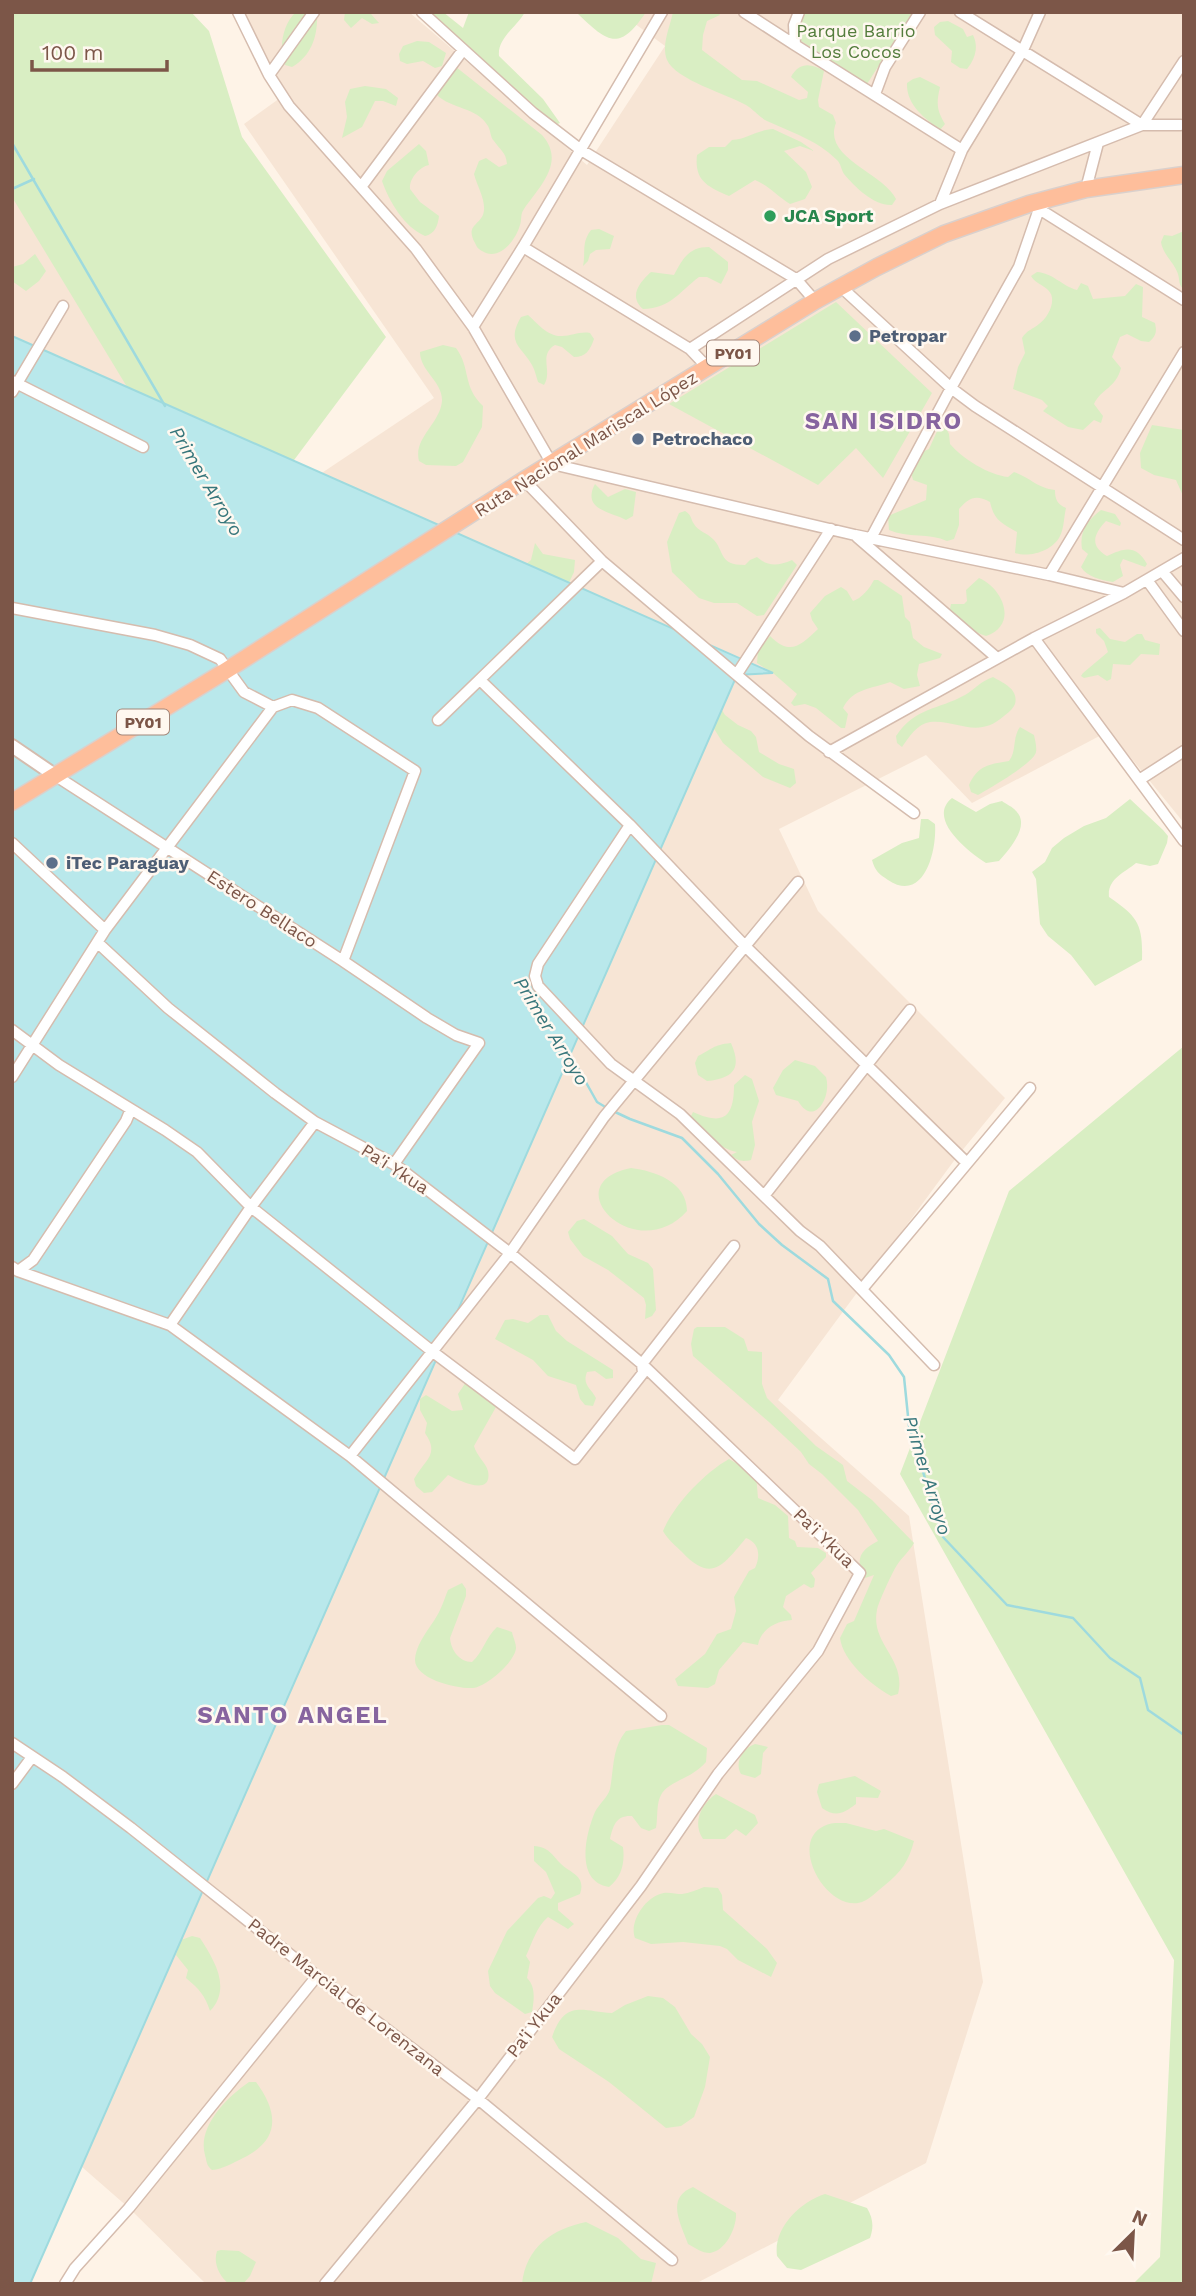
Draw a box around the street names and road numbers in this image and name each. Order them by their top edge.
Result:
road number: PY01 [707,340,759,366]
street label: Ruta Nacional Mariscal López [471,366,701,521]
road number: PY01 [117,709,169,734]
street label: Estero Bellaco [203,865,321,952]
street label: Pa'i Ykua [357,1139,433,1198]
street label: Pa'i Ykua [790,1504,859,1572]
street label: Padre Marcial de Lorenzana [244,1913,449,2080]
street label: Pa'i Ykua [502,1988,565,2061]

